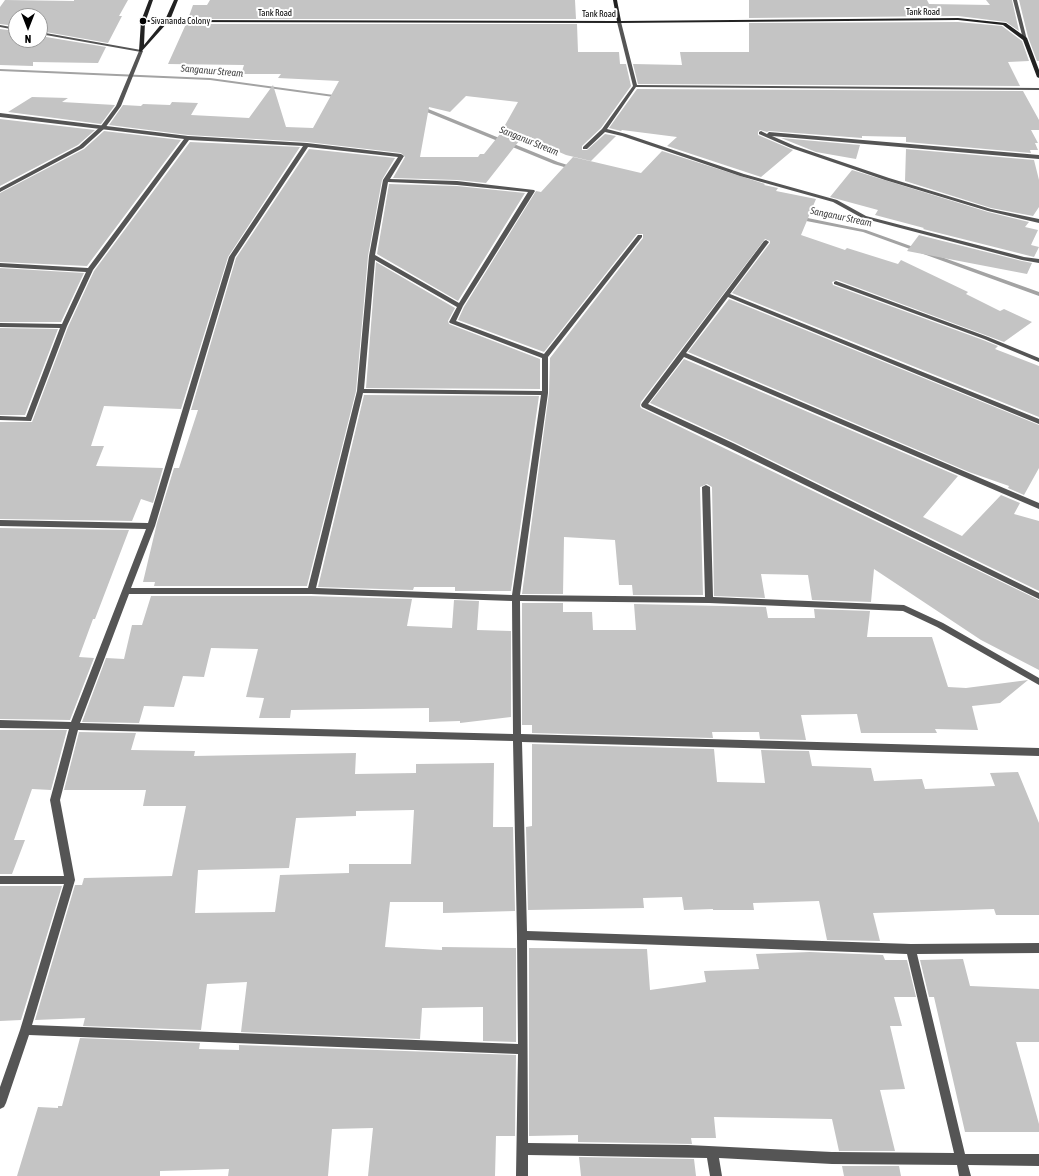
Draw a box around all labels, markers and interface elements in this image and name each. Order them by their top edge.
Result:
street label: Tank Road [906,7,940,17]
north arrow [8,8,48,48]
street label: Tank Road [258,8,292,18]
street label: Tank Road [582,9,616,19]
marker: Sivananda Colony [138,16,148,26]
place label: Sivananda Colony [151,16,210,26]
text: N [25,33,31,45]
water label: Sanganur Stream [180,62,244,80]
water label: Sanganur Stream [498,124,560,158]
water label: Sanganur Stream [809,205,873,229]

